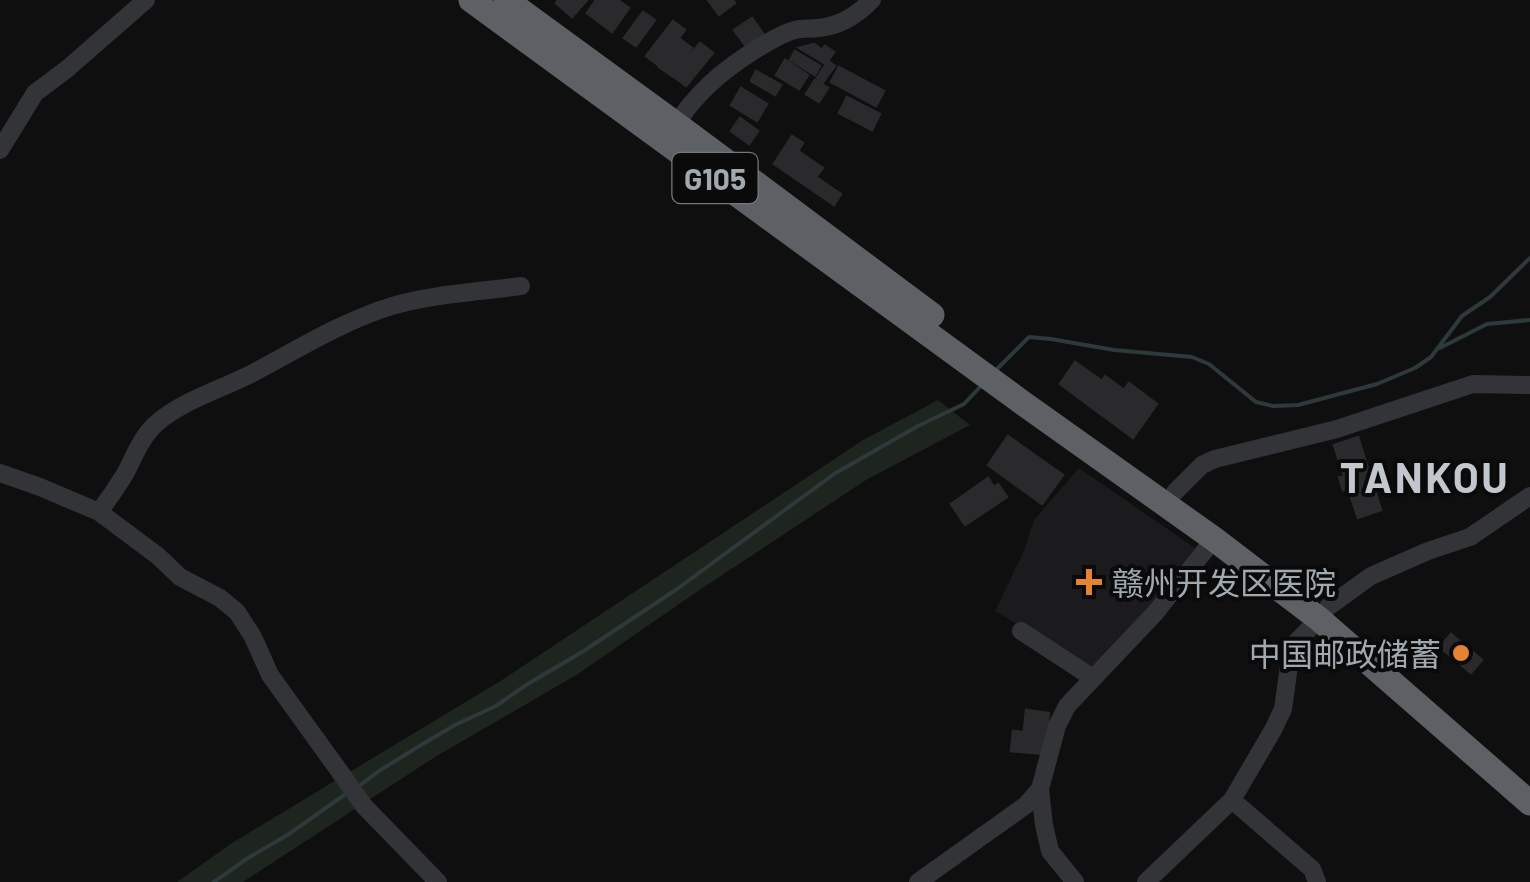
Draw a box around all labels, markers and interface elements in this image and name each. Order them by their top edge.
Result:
road number: G105 [672,153,758,203]
district label: TANKOU [1340,451,1510,501]
place label: 赣州开发区医院 [1112,563,1336,601]
marker: 赣州开发区医院 [1076,569,1102,595]
place label: 中国邮政储蓄 [1249,634,1441,672]
marker: 中国邮政储蓄 [1450,642,1472,664]

